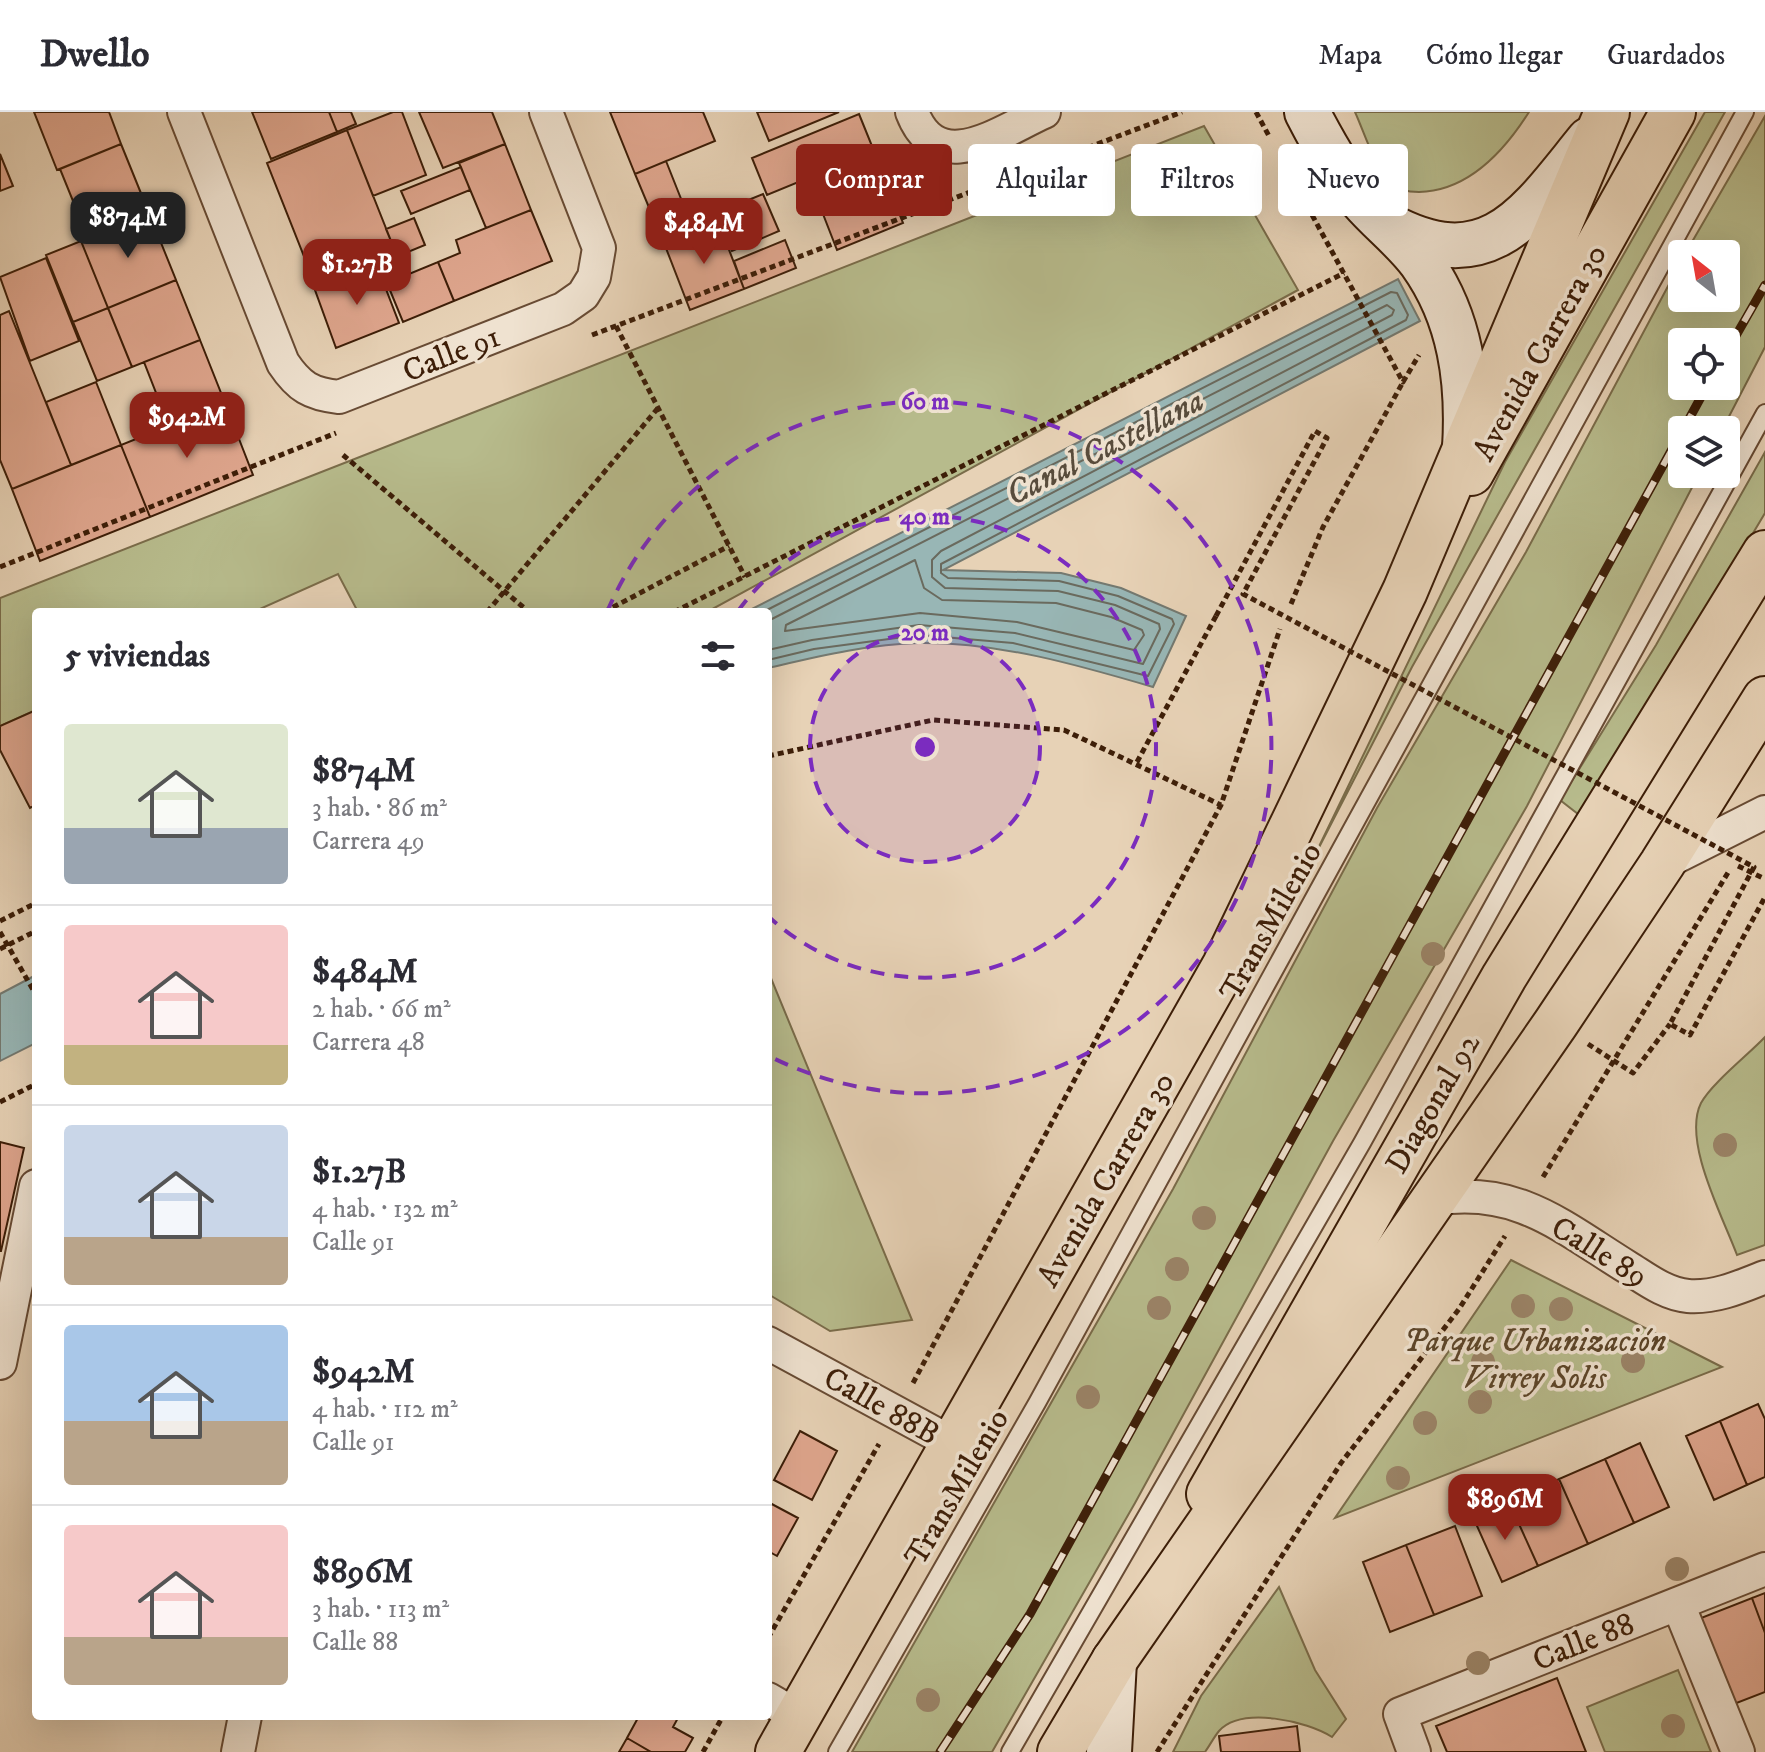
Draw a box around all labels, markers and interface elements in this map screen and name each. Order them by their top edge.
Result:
text: Dwello [40,31,149,79]
text: Mapa [1318,38,1382,73]
text: Cómo llegar [1426,38,1563,73]
text: Guardados [1607,38,1725,73]
chip: Comprar [796,144,952,216]
chip: Alquilar [968,144,1115,216]
chip: Filtros [1131,144,1262,216]
chip: Nuevo [1278,144,1408,216]
pin: $874M [72,192,184,260]
pin: $484M [648,198,760,266]
text: $874M [88,201,168,234]
text: $484M [664,207,744,240]
street label: Avenida Carrera 30 [1465,238,1617,468]
pin: $1.27B [292,239,422,307]
north arrow [1668,240,1740,312]
map controls [1668,240,1740,488]
text: $1.27B [321,248,393,281]
street label: Calle 91 [397,317,506,392]
button: locate [1668,328,1740,400]
water label: Canal Castellana [999,380,1211,516]
text: 60 m [901,387,949,417]
pin: $942M [131,392,243,460]
text: $942M [148,401,226,434]
button: layers [1668,416,1740,488]
text: 40 m [900,502,950,532]
text: 20 m [901,618,949,648]
icon: filters [696,634,740,678]
text: 5 viviendas [64,635,210,677]
centre of rings [911,733,939,761]
text: $874M [312,750,416,792]
icon: home [128,756,224,852]
text: 3 hab. · 86 m² [312,792,447,825]
text: Carrera 49 [312,825,425,858]
street label: TransMilenio [1212,836,1332,1008]
text: $484M [312,951,418,993]
icon: home [128,957,224,1053]
text: 2 hab. · 66 m² [312,993,451,1026]
text: Carrera 48 [312,1026,425,1059]
street label: Diagonal 92 [1378,1027,1490,1181]
street label: Avenida Carrera 30 [1029,1065,1185,1295]
text: $1.27B [312,1151,406,1193]
icon: home [128,1157,224,1253]
text: 4 hab. · 132 m² [312,1193,458,1226]
street label: Calle 89 [1543,1208,1655,1297]
text: Calle 91 [312,1226,395,1259]
park label: Parque Urbanización Virrey Solis [1404,1322,1666,1399]
text: $942M [312,1351,415,1393]
icon: home [128,1357,224,1453]
street label: Calle 88B [816,1359,946,1455]
text: 4 hab. · 112 m² [312,1393,458,1426]
street label: TransMilenio [897,1402,1019,1574]
text: Calle 91 [312,1426,395,1459]
pin: $896M [1449,1474,1561,1542]
text: $896M [1466,1483,1544,1516]
text: $896M [312,1551,413,1593]
icon: home [128,1557,224,1653]
text: 3 hab. · 113 m² [312,1593,449,1626]
street label: Calle 88 [1527,1604,1640,1681]
text: Calle 88 [312,1626,398,1659]

